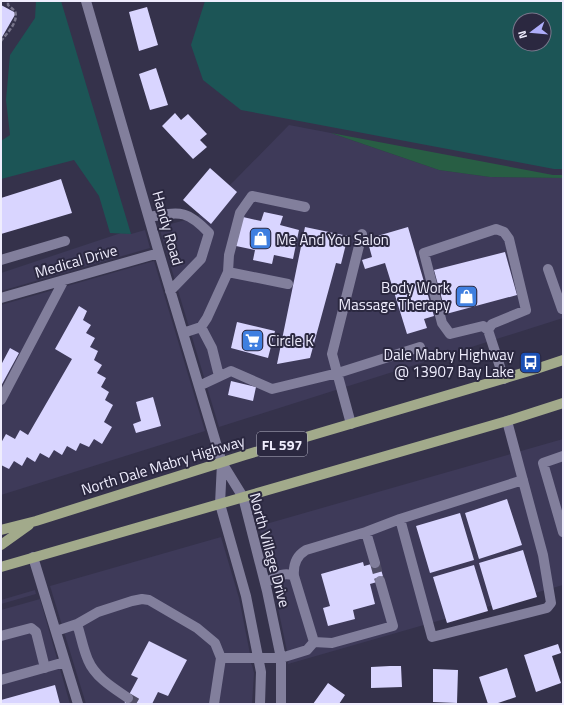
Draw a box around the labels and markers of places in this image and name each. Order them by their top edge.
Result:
shop icon: Me And You Salon [248,226,274,252]
place label: Me And You Salon [276,228,389,251]
place label: Body Work Massage Therapy [339,276,450,316]
shop icon: Body Work Massage Therapy [453,283,479,309]
supermarket icon: Circle K [240,327,266,353]
place label: Circle K [268,329,314,352]
place label: Dale Mabry Highway @ 13907 Bay Lake [384,343,514,383]
bus stop icon: Dale Mabry Highway @ 13907 Bay Lake [517,350,543,376]

